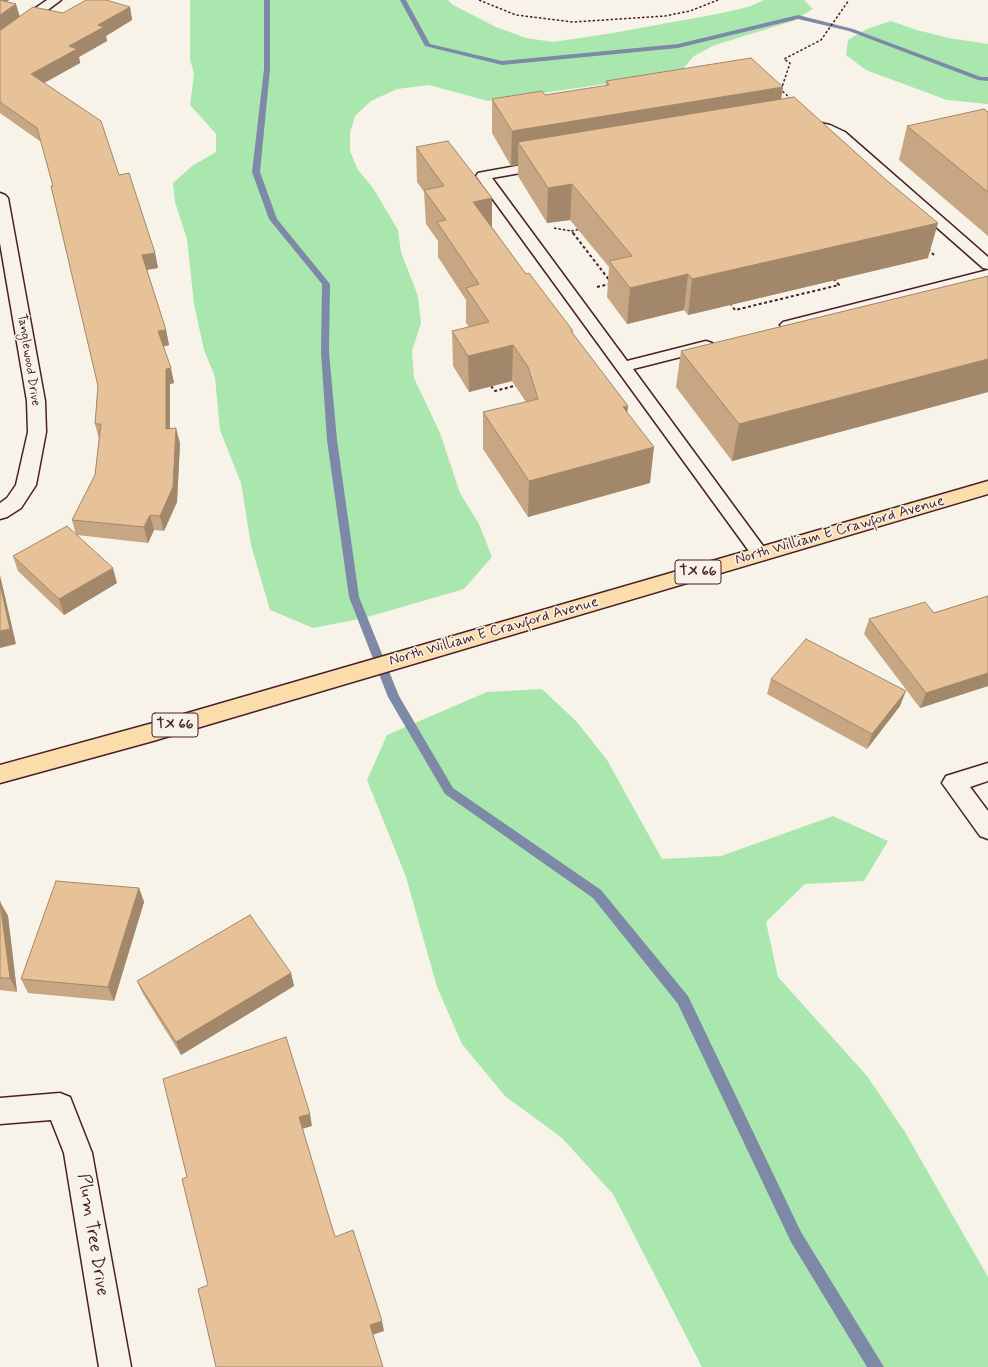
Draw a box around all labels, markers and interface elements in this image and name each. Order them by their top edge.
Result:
street label: Tanglewood Drive [13,313,43,407]
street label: North William E Crawford Avenue [733,492,947,570]
road number: TX 66 [675,560,721,584]
street label: North William E Crawford Avenue [387,593,601,671]
road number: TX 66 [152,713,198,737]
street label: Plum Tree Drive [72,1172,112,1298]

